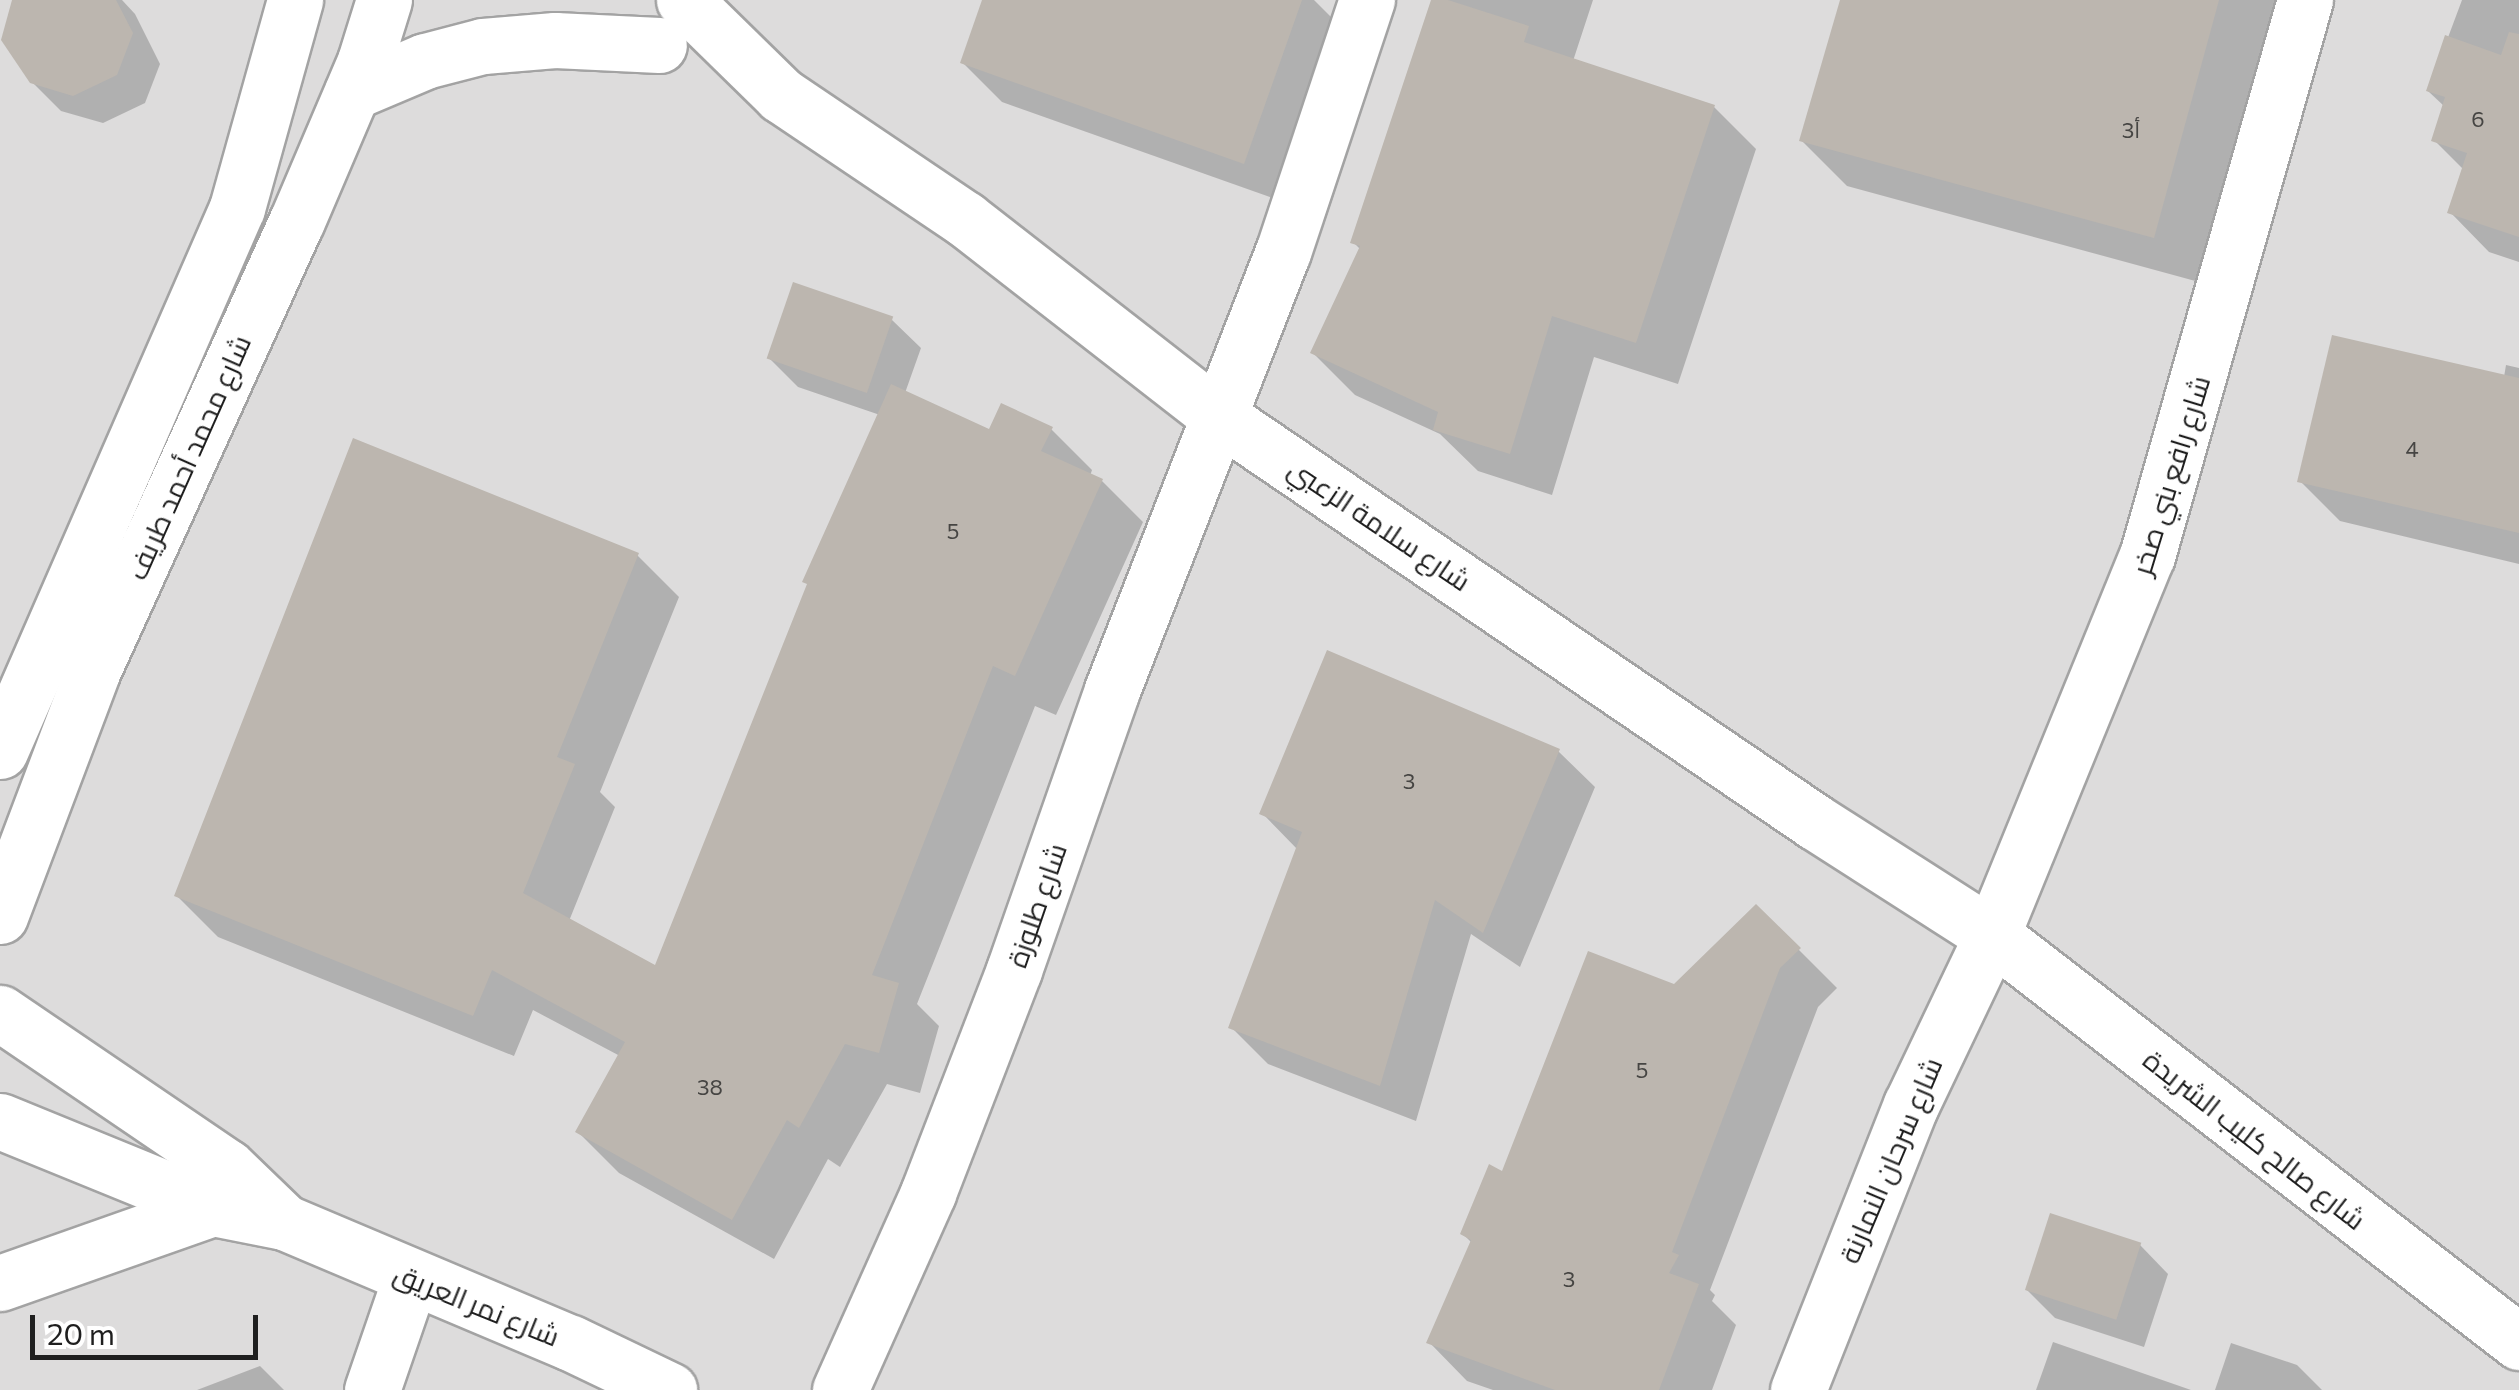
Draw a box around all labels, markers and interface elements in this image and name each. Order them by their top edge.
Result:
house number: 6 [2471,106,2485,132]
house number: 3أ [2122,117,2140,143]
street label: شارع محمد أحمد طريف [119,329,257,585]
street label: شارع رافع بني صخر [2124,371,2216,579]
house number: 4 [2405,436,2419,462]
street label: شارع سلامة الزعبي [1283,451,1477,597]
house number: 5 [947,518,959,544]
house number: 3 [1403,768,1415,794]
street label: شارع طلوزة [999,839,1073,971]
street label: شارع صالح كليب الشريدة [2137,1042,2373,1236]
street label: شارع سرحان النمارنة [1832,1052,1948,1268]
house number: 5 [1636,1057,1648,1083]
house number: 38 [697,1074,723,1100]
street label: شارع نمر العريق [389,1255,565,1353]
house number: 3 [1563,1266,1575,1292]
scale bar [35,1295,262,1357]
text: 20 m [47,1314,115,1351]

